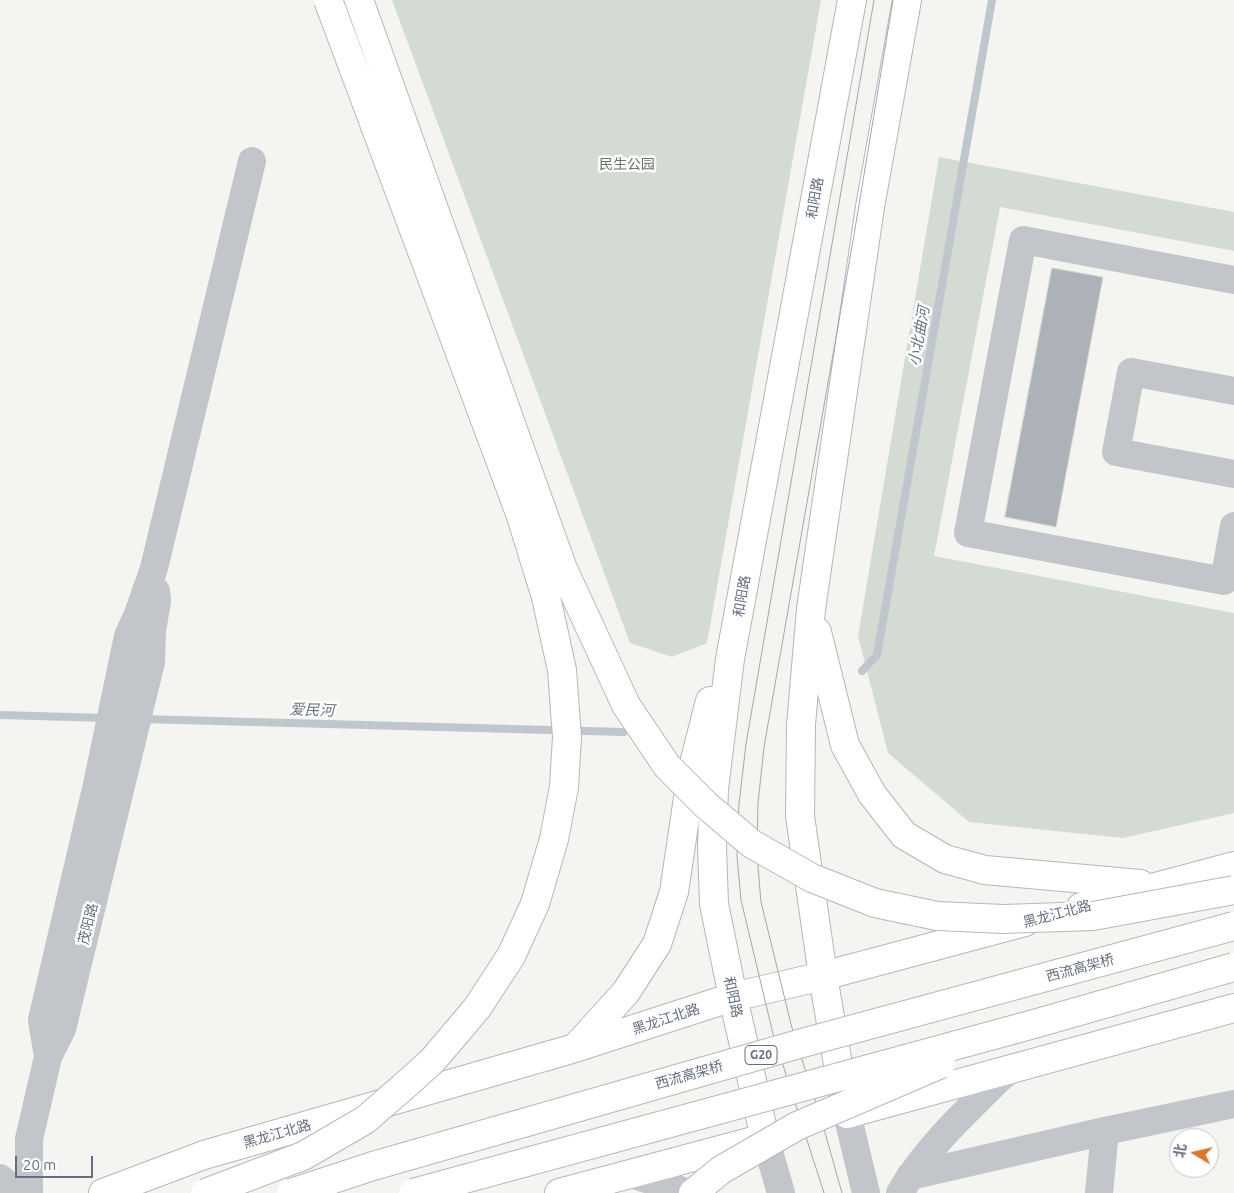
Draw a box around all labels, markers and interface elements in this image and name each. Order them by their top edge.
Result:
park label: 民生公园 [599,156,655,172]
street label: 和阳路 [803,176,827,220]
water label: 小北曲河 [905,305,933,367]
street label: 和阳路 [730,574,754,618]
water label: 爱民河 [289,700,335,720]
street label: 黑龙江北路 [1021,897,1093,931]
street label: 茂阳路 [75,902,101,946]
street label: 西流高架桥 [1044,951,1116,985]
street label: 和阳路 [720,975,746,1019]
street label: 黑龙江北路 [630,1000,702,1038]
road number: G20 [745,1046,777,1064]
street label: 西流高架桥 [653,1057,725,1093]
street label: 黑龙江北路 [241,1116,313,1152]
north arrow [1169,1128,1219,1178]
text: 北 [1171,1143,1189,1159]
scale bar [18,1146,95,1178]
text: 20 m [23,1156,56,1173]

